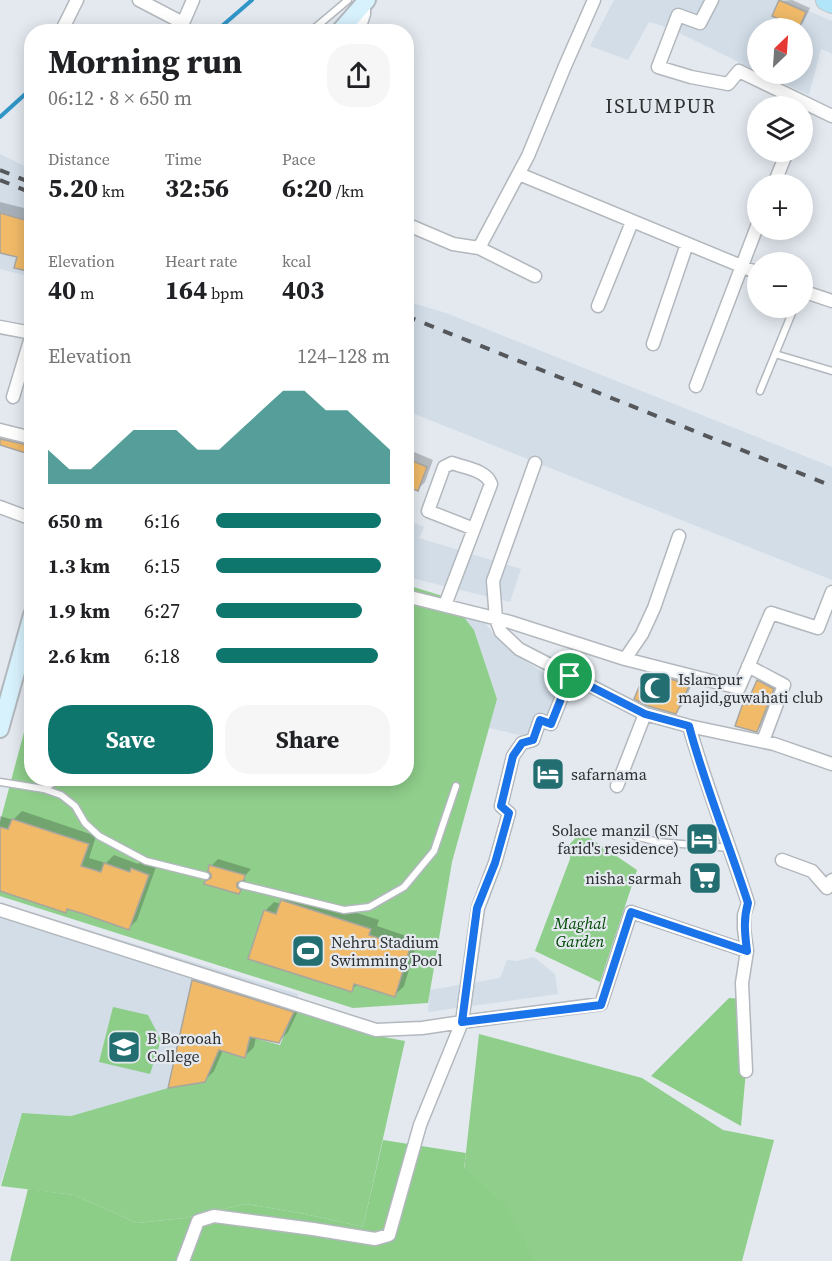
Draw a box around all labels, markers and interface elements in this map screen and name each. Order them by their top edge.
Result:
north arrow [747,18,813,84]
map controls [747,18,813,318]
text: Morning run [48,39,242,84]
button: share [327,44,390,107]
text: 06:12 · 8 × 650 m [48,84,192,112]
district label: ISLUMPUR [605,92,717,120]
button: layers [747,96,813,162]
text: Distance [48,148,110,170]
text: Time [165,148,202,170]
text: Pace [282,148,316,170]
text: 5.20 [48,170,98,206]
text: 32:56 [165,170,229,206]
text: 6:20 [282,170,332,206]
button: + [747,174,813,240]
text: km [98,180,125,202]
text: /km [332,180,364,202]
text: Elevation [48,250,115,272]
text: Heart rate [165,250,237,272]
text: kcal [282,250,311,272]
button: − [747,252,813,318]
text: 40 [48,272,76,308]
text: 164 [165,272,207,308]
text: 403 [282,272,324,308]
text: m [76,282,94,304]
text: bpm [207,282,244,304]
text: Elevation [48,342,132,370]
text: 124–128 m [297,342,390,370]
text: 650 m [48,507,103,535]
text: 6:16 [144,507,180,535]
text: 1.3 km [48,552,110,580]
text: 6:15 [144,552,180,580]
text: 1.9 km [48,597,110,625]
text: 6:27 [144,597,180,625]
text: 2.6 km [48,642,110,670]
text: 6:18 [144,642,180,670]
pin [544,650,595,701]
icon: arrive [553,659,586,692]
place label: Islampur majid,guwahati club [678,668,823,708]
mosque icon: Islampur majid,guwahati club [637,670,673,706]
button: Save [48,705,213,774]
button: Share [225,705,390,774]
hotel icon: safarnama [530,756,566,792]
place label: safarnama [571,763,648,785]
place label: Solace manzil (SN farid's residence) [552,819,679,859]
hotel icon: Solace manzil (SN farid's residence) [684,821,720,857]
supermarket icon: nisha sarmah [687,860,723,896]
place label: nisha sarmah [585,867,682,889]
park label: Maghal Garden [553,912,607,952]
place label: Nehru Stadium Swimming Pool [331,931,443,971]
sports icon: Nehru Stadium Swimming Pool [290,933,326,969]
place label: B Borooah College [147,1027,222,1067]
school or university icon: B Borooah College [106,1029,142,1065]

